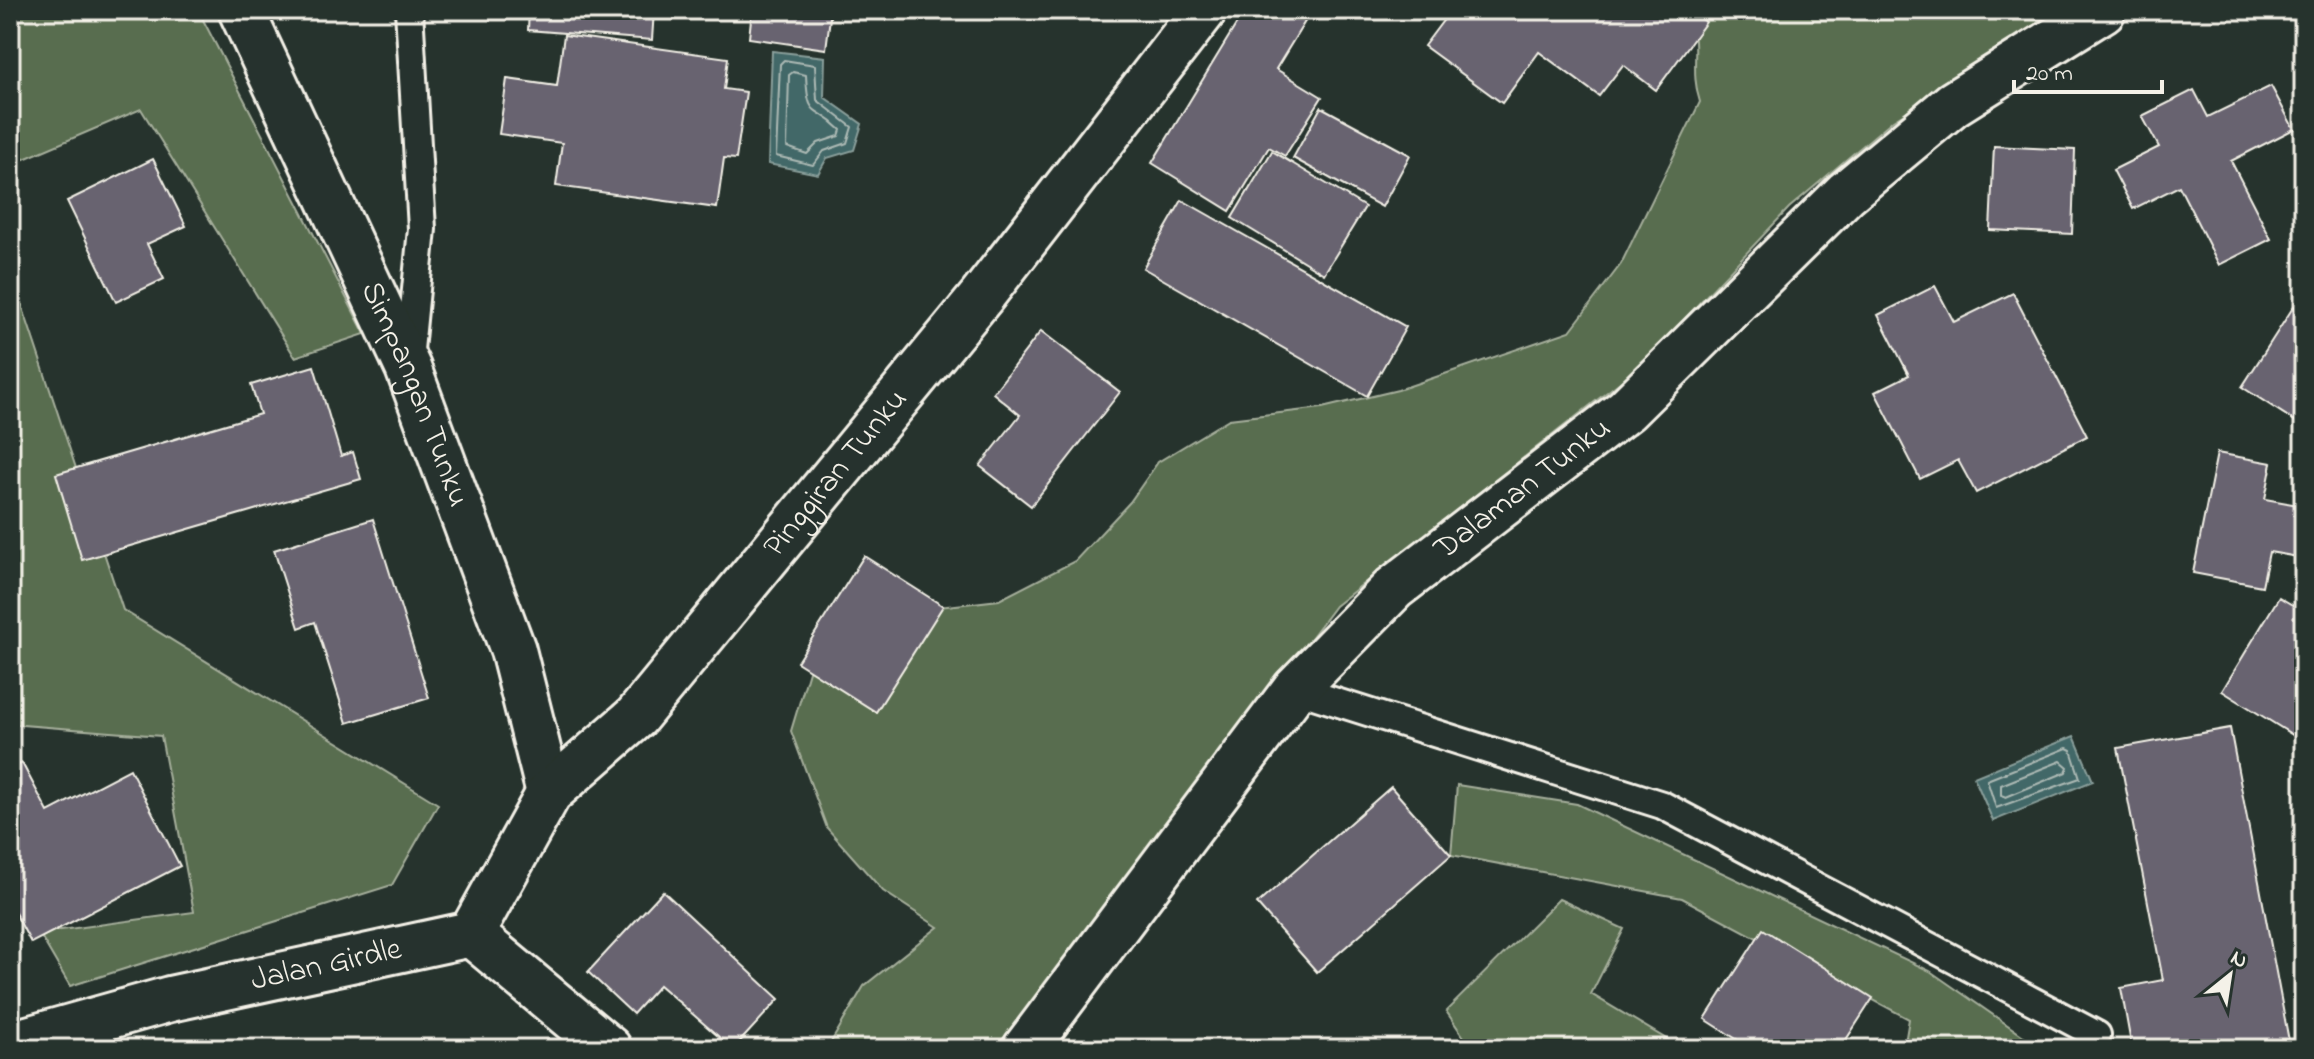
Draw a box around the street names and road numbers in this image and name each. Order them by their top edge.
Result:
street label: Simpangan Tunku [347,274,481,514]
street label: Pinggiran Tunku [753,379,920,568]
street label: Dalaman Tunku [1424,406,1621,573]
street label: Jalan Girdle [247,926,407,1004]

